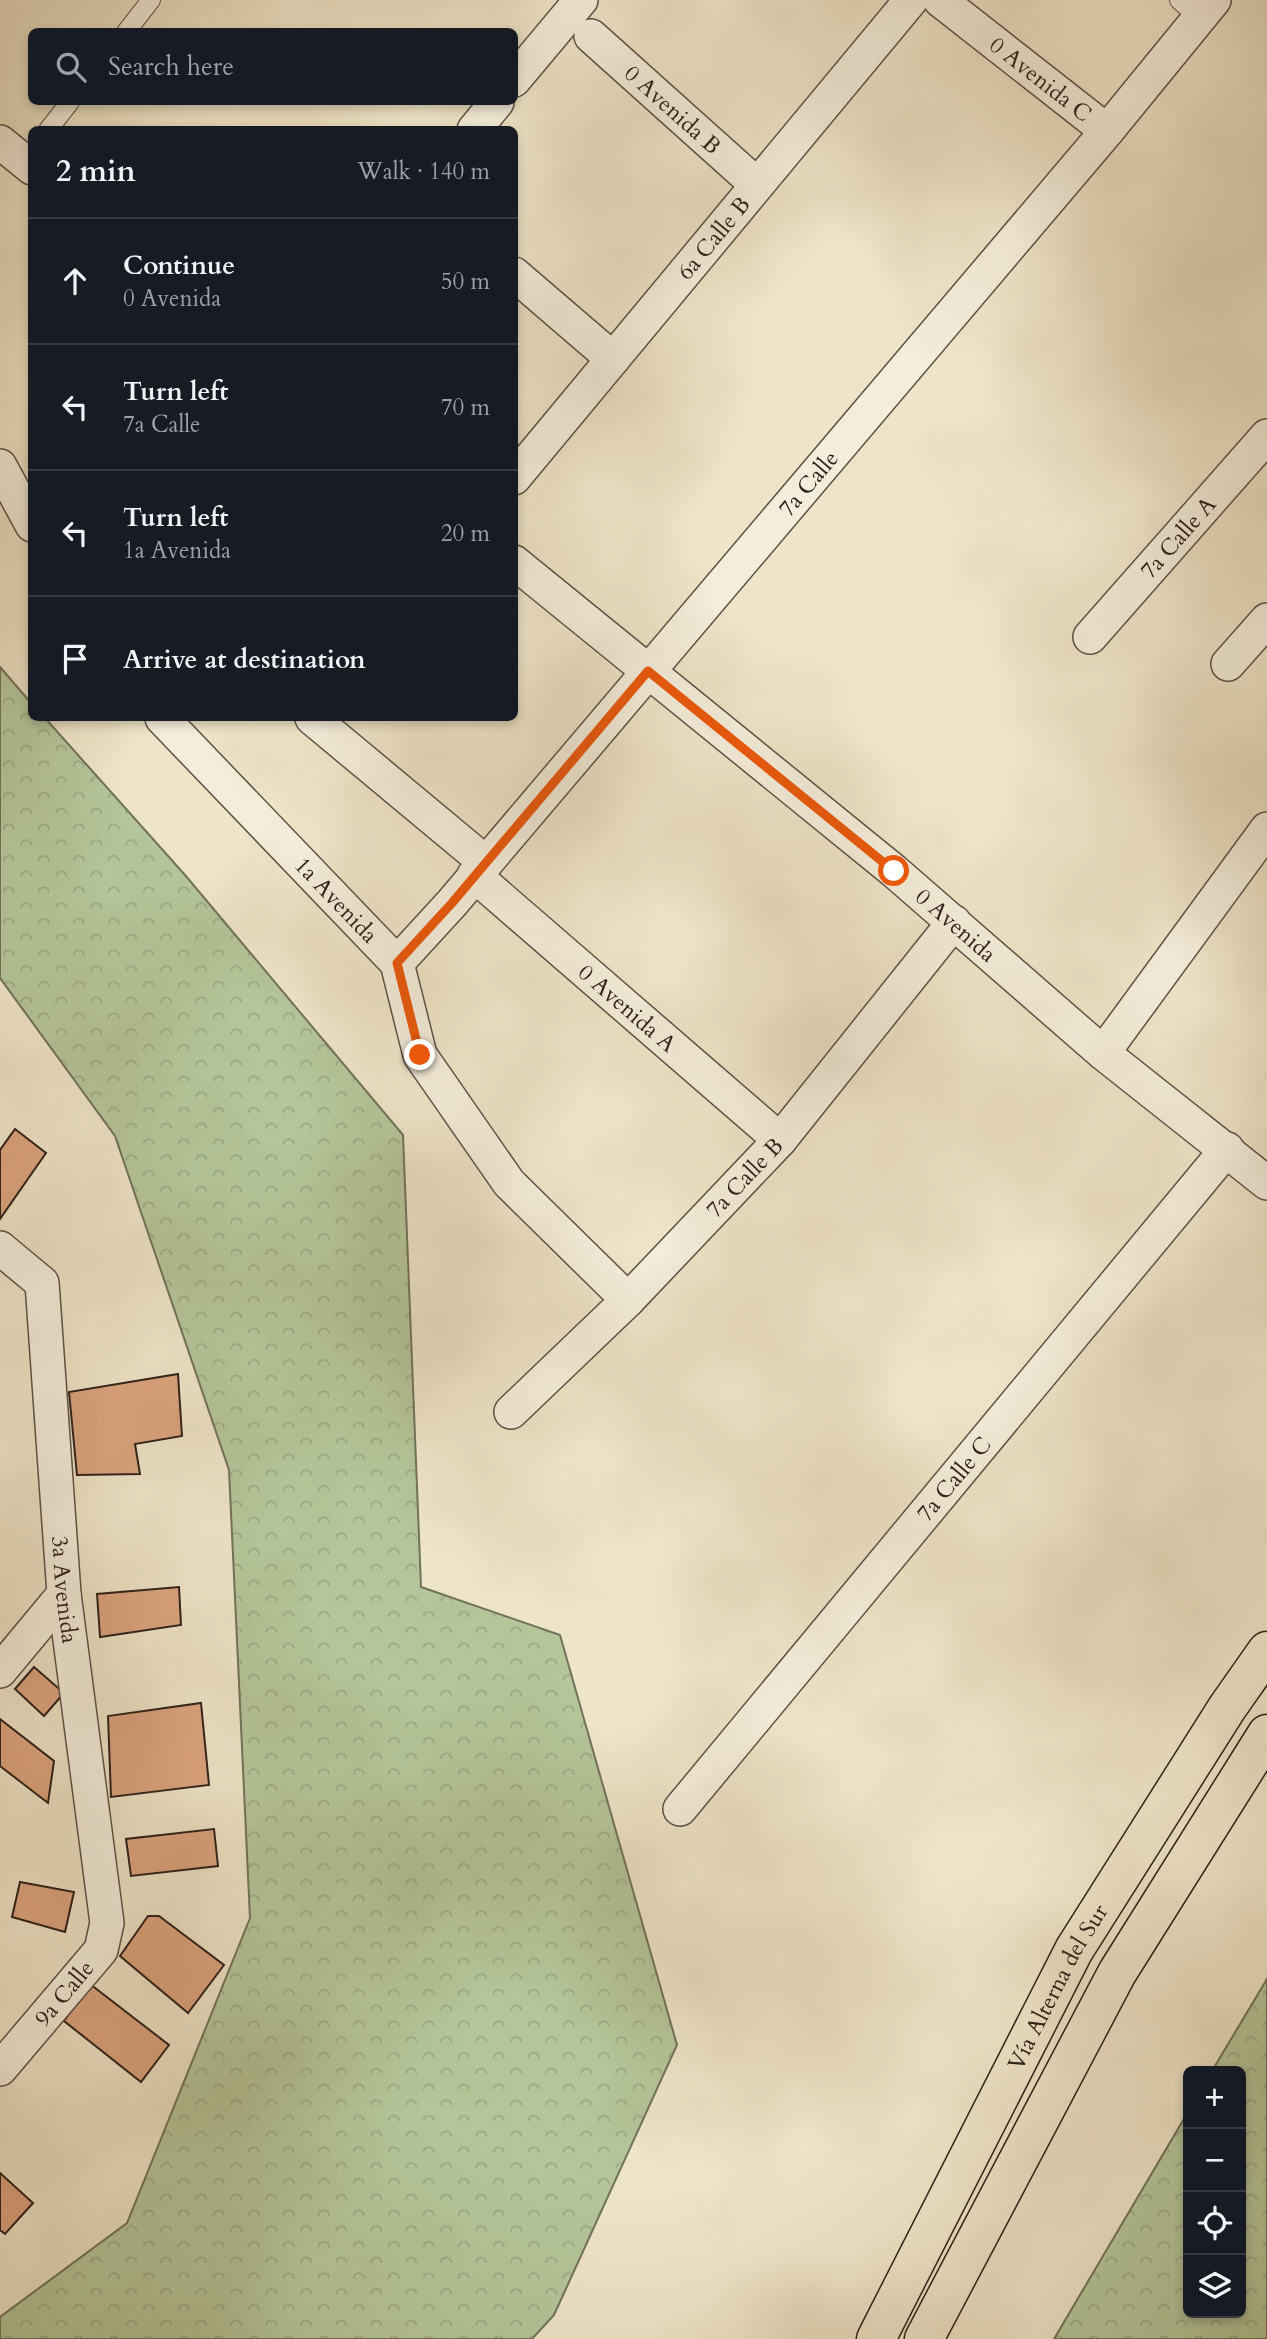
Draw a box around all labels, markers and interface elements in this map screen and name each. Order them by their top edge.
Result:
search box [28,28,518,105]
street label: 0 Avenida C [983,30,1098,129]
icon: search [52,48,90,86]
text: Search here [108,49,234,84]
street label: 0 Avenida B [618,58,728,161]
text: 2 min [56,151,136,192]
text: Walk · 140 m [357,156,490,187]
street label: 6a Calle B [670,190,757,286]
text: Continue [123,248,235,283]
icon: ahead [56,262,94,300]
text: 50 m [441,266,490,297]
text: 0 Avenida [123,283,221,314]
text: Turn left [123,374,228,409]
icon: left [56,388,94,426]
text: 70 m [441,392,490,423]
text: 7a Calle [123,409,201,440]
street label: 7a Calle [772,444,846,523]
street label: 7a Calle A [1134,489,1223,585]
text: Turn left [123,500,228,535]
icon: left [56,514,94,552]
text: 20 m [441,518,490,549]
text: 1a Avenida [123,535,231,566]
icon: arrive [56,640,94,678]
text: Arrive at destination [123,642,366,677]
street label: 1a Avenida [287,850,385,950]
route start [878,855,909,886]
street label: 0 Avenida [908,881,1003,969]
street label: 0 Avenida A [571,957,683,1060]
route end [404,1039,435,1070]
street label: 7a Calle B [699,1131,790,1225]
street label: 7a Calle C [910,1430,998,1528]
street label: 3a Avenida [44,1535,85,1645]
street label: Vía Alterna del Sur [1000,1898,1115,2076]
street label: 9a Calle [28,1954,101,2033]
map controls [1183,2066,1246,2318]
button: + [1183,2066,1246,2129]
button: − [1183,2129,1246,2192]
button: locate [1183,2192,1246,2255]
button: layers [1183,2255,1246,2318]

